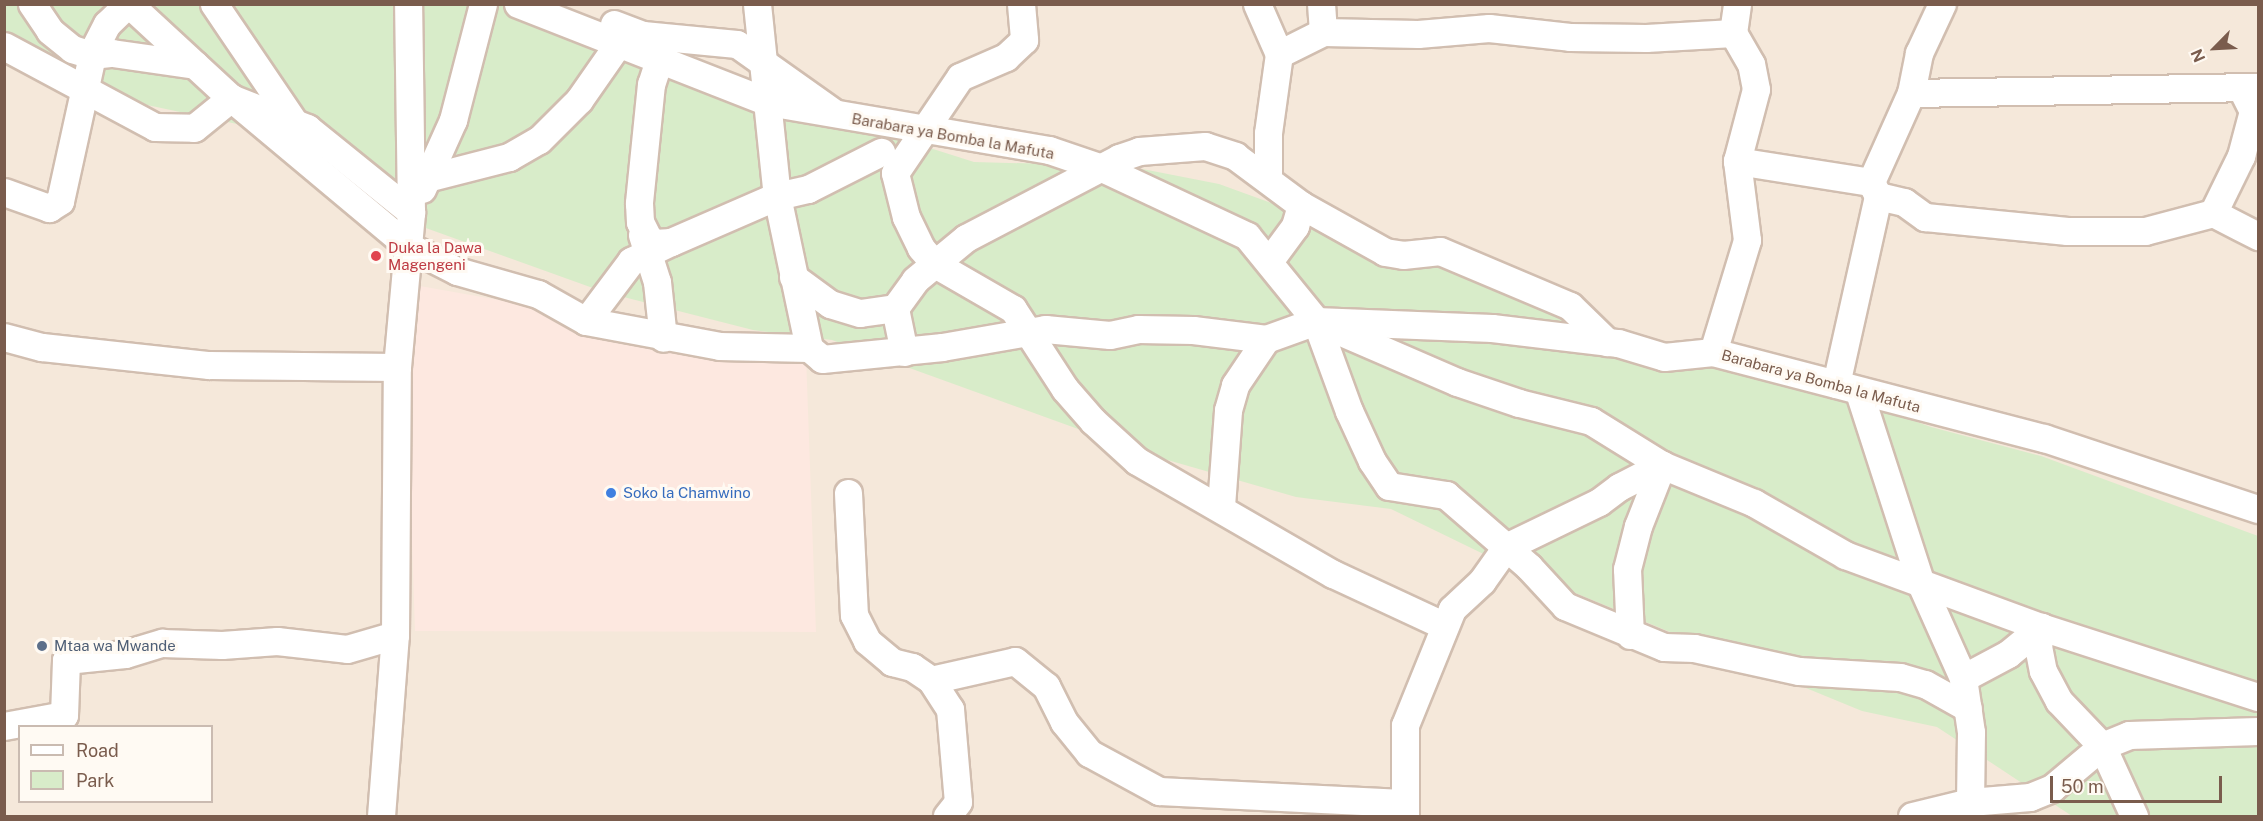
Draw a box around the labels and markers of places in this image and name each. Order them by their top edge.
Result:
place label: Duka la Dawa Magengeni [388,238,482,273]
marker: Duka la Dawa Magengeni [369,249,383,263]
place label: Soko la Chamwino [623,484,751,502]
marker: Soko la Chamwino [604,486,618,500]
place label: Mtaa wa Mwande [54,637,176,655]
marker: Mtaa wa Mwande [35,639,49,653]

